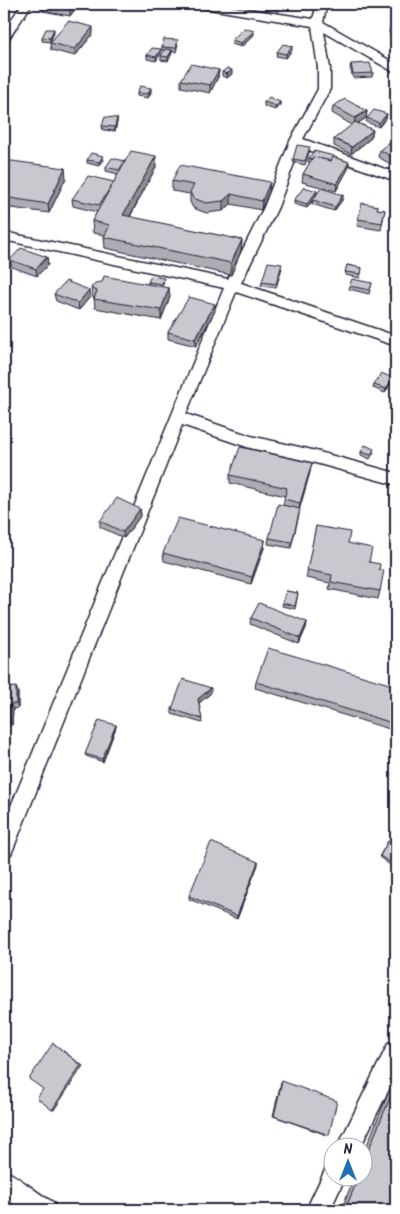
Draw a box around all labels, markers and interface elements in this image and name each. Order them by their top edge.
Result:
north arrow [322,1136,372,1186]
text: N [344,1139,353,1161]

